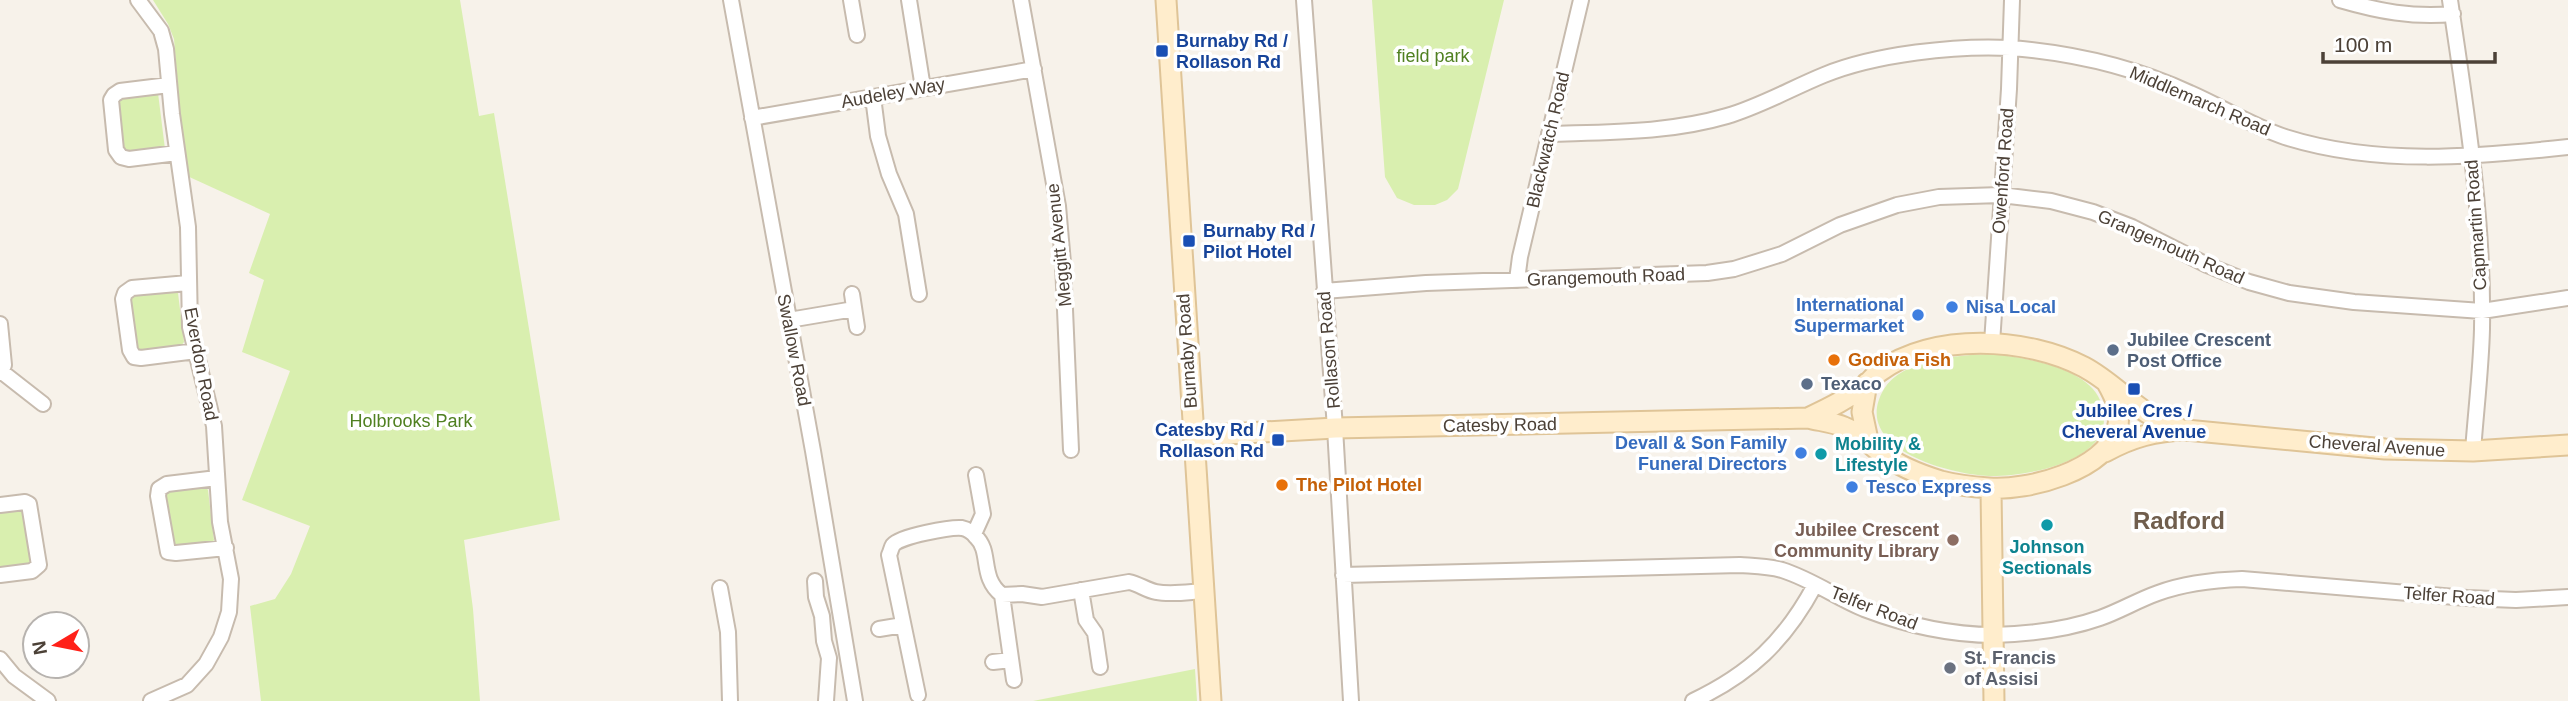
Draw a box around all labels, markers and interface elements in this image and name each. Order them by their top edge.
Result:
scale bar [2323,21,2494,65]
place label: Burnaby Rd / Rollason Rd [1176,31,1288,72]
text: 100 m [2334,33,2392,56]
marker: Burnaby Rd / Rollason Rd [1154,43,1170,59]
park label: field park [1396,46,1471,66]
street label: Middlemarch Road [2127,62,2273,140]
street label: Blackwatch Road [1523,70,1573,210]
street label: Audeley Way [839,74,947,112]
street label: Owenford Road [1989,107,2017,235]
street label: Capmartin Road [2461,159,2491,291]
street label: Meggitt Avenue [1043,182,1075,308]
street label: Grangemouth Road [2095,206,2247,288]
place label: Burnaby Rd / Pilot Hotel [1203,221,1315,262]
marker: Burnaby Rd / Pilot Hotel [1181,233,1197,249]
street label: Grangemouth Road [1527,264,1685,290]
street label: Rollason Road [1314,290,1344,410]
street label: Swallow Road [773,292,815,408]
street label: Burnaby Road [1173,293,1201,409]
place label: International Supermarket [1794,295,1904,336]
place label: Nisa Local [1966,297,2056,317]
marker: Nisa Local [1944,299,1960,315]
street label: Everdon Road [180,306,222,422]
marker: International Supermarket [1910,307,1926,323]
place label: Jubilee Crescent Post Office [2127,330,2271,371]
marker: Jubilee Crescent Post Office [2105,342,2121,358]
place label: Godiva Fish [1848,350,1951,370]
marker: Godiva Fish [1826,352,1842,368]
place label: Texaco [1821,374,1882,394]
marker: Texaco [1799,376,1815,392]
marker: Jubilee Cres / Cheveral Avenue [2126,381,2142,397]
place label: Jubilee Cres / Cheveral Avenue [2062,401,2206,442]
park label: Holbrooks Park [349,411,474,431]
street label: Catesby Road [1443,414,1557,436]
place label: Catesby Rd / Rollason Rd [1155,420,1264,461]
street label: Cheveral Avenue [2308,431,2446,461]
marker: Catesby Rd / Rollason Rd [1270,432,1286,448]
place label: Devall & Son Family Funeral Directors [1615,433,1787,474]
place label: Mobility & Lifestyle [1835,434,1921,475]
marker: Devall & Son Family Funeral Directors [1793,445,1809,461]
marker: Mobility & Lifestyle [1813,446,1829,462]
place label: The Pilot Hotel [1296,475,1422,495]
marker: The Pilot Hotel [1274,477,1290,493]
place label: Tesco Express [1866,477,1992,497]
marker: Tesco Express [1844,479,1860,495]
district label: Radford [2133,507,2225,534]
marker: Johnson Sectionals [2039,517,2055,533]
place label: Jubilee Crescent Community Library [1774,520,1939,561]
marker: Jubilee Crescent Community Library [1945,532,1961,548]
place label: Johnson Sectionals [2002,537,2092,578]
street label: Telfer Road [1827,582,1921,634]
street label: Telfer Road [2402,583,2496,609]
north arrow [21,610,91,680]
text: N [28,639,51,656]
place label: St. Francis of Assisi [1964,648,2056,689]
marker: St. Francis of Assisi [1942,660,1958,676]

